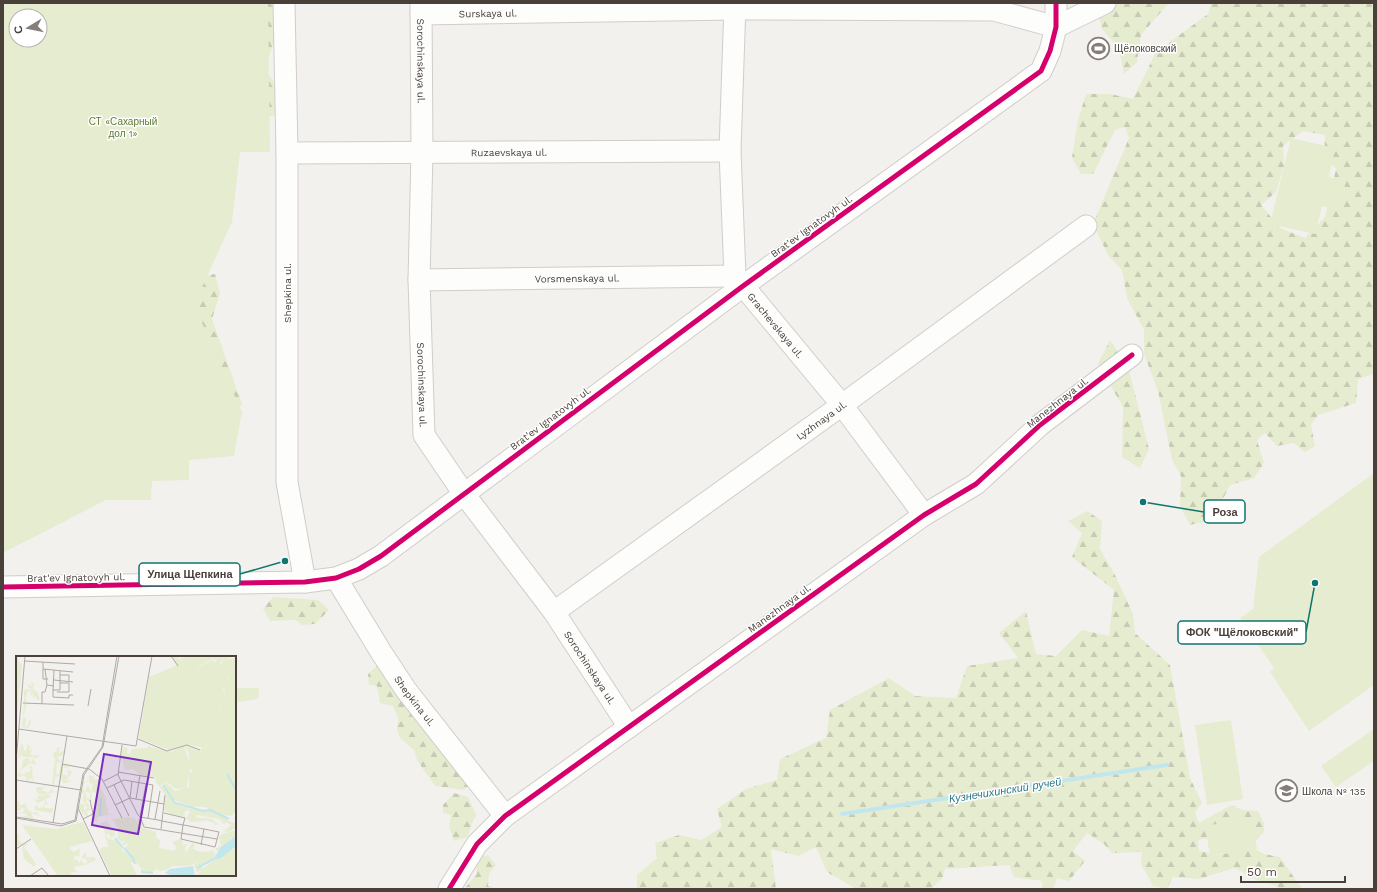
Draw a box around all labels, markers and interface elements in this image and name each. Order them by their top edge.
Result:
street label: Surskaya ul. [459,7,517,19]
north arrow [8,8,48,48]
street label: Sorochinskaya ul. [415,18,427,104]
text: С [12,25,26,35]
sports icon: Щёлоковский [1085,35,1111,61]
place label: Щёлоковский [1114,43,1176,54]
park label: СТ «Сахарный дол 1» [89,116,157,139]
street label: Ruzaevskaya ul. [471,147,547,158]
street label: Brat'ev Ignatovyh ul. [768,193,854,260]
street label: Shepkina ul. [282,263,293,323]
street label: Vorsmenskaya ul. [535,272,619,285]
street label: Grachevskaya ul. [745,291,806,360]
street label: Sorochinskaya ul. [415,342,429,428]
street label: Manezhnaya ul. [1024,375,1090,430]
street label: Brat'ev Ignatovyh ul. [508,384,593,452]
street label: Lyzhnaya ul. [794,399,849,442]
callout: Роза [1204,500,1245,523]
text: Роза [1212,506,1238,519]
callout: Улица Щепкина [139,563,240,586]
text: Улица Щепкина [147,568,233,581]
street label: Brat'ev Ignatovyh ul. [27,571,125,584]
street label: Manezhnaya ul. [746,582,813,635]
callout: ФОК "Щёлоковский" [1178,621,1306,644]
text: ФОК "Щёлоковский" [1186,626,1298,639]
street label: Sorochinskaya ul. [562,629,618,706]
inset map [16,656,236,876]
street label: Shepkina ul. [392,674,437,728]
water label: Кузнечихинский ручей [948,775,1062,806]
school or university icon: Школа № 135 [1273,778,1299,804]
place label: Школа № 135 [1302,786,1366,797]
scale bar [1241,858,1345,884]
text: 50 m [1247,865,1277,879]

